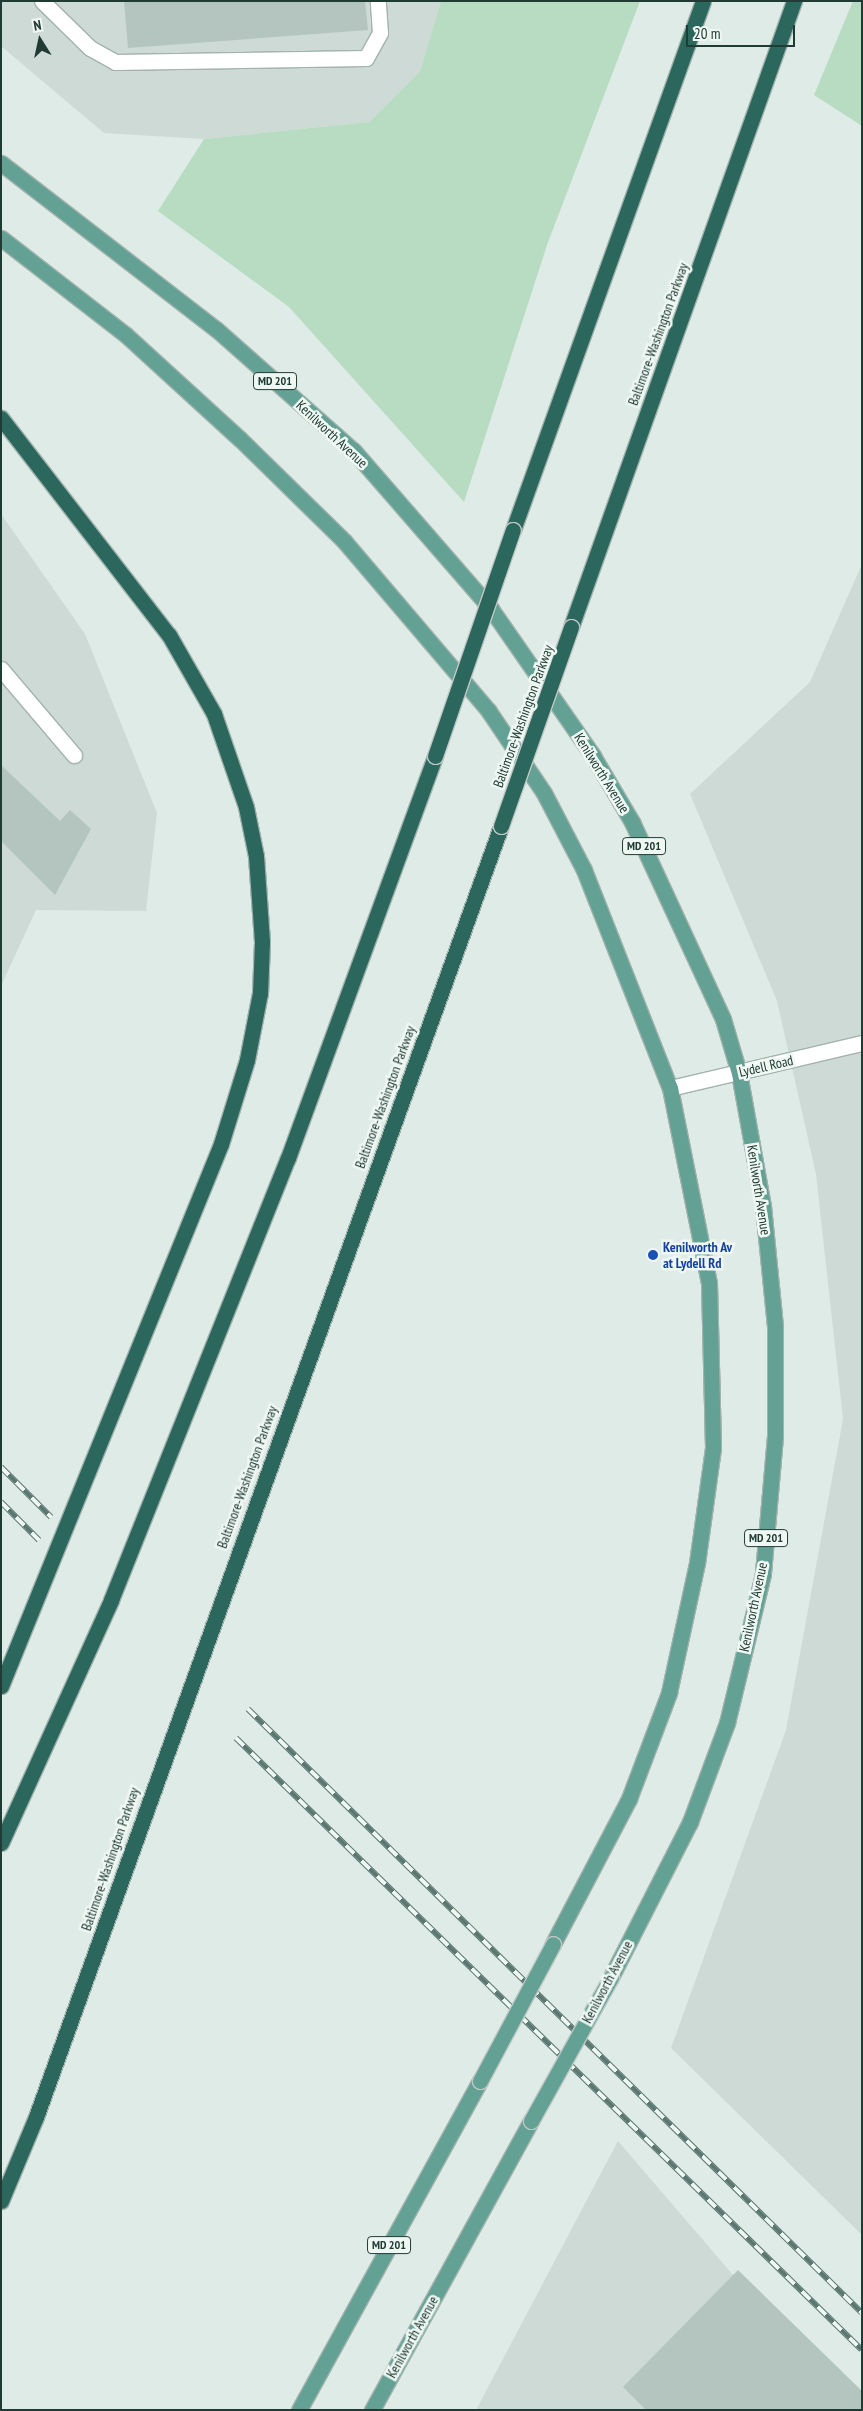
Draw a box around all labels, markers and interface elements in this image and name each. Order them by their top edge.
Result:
north arrow [15,15,65,65]
scale bar [688,15,797,47]
text: N [32,16,43,35]
text: 20 m [694,24,720,43]
street label: Baltimore-Washington Parkway [624,260,692,408]
road number: MD 201 [252,372,298,391]
street label: Kenilworth Avenue [293,397,371,471]
street label: Baltimore-Washington Parkway [489,642,557,790]
street label: Kenilworth Avenue [571,730,633,816]
road number: MD 201 [622,836,666,856]
street label: Baltimore-Washington Parkway [351,1023,419,1171]
street label: Lydell Road [737,1052,795,1080]
street label: Kenilworth Avenue [744,1144,774,1236]
place label: Kenilworth Av at Lydell Rd [663,1239,733,1272]
marker: Kenilworth Av at Lydell Rd [647,1249,659,1261]
street label: Baltimore-Washington Parkway [213,1403,281,1551]
road number: MD 201 [744,1529,788,1548]
street label: Kenilworth Avenue [735,1561,771,1653]
street label: Baltimore-Washington Parkway [78,1785,142,1933]
street label: Kenilworth Avenue [578,1938,636,2026]
road number: MD 201 [366,2236,412,2254]
street label: Kenilworth Avenue [383,2293,441,2381]

